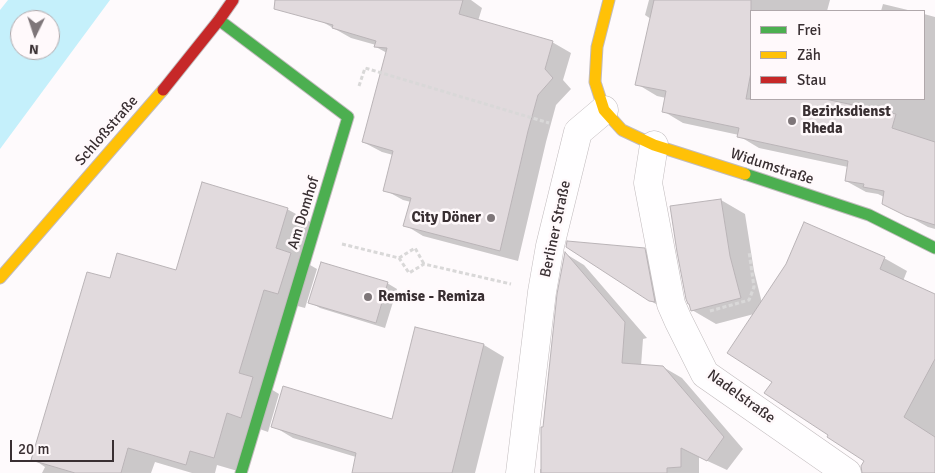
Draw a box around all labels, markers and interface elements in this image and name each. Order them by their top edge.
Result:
north arrow [10,10,60,60]
legend [750,10,925,100]
text: Frei [797,21,821,39]
text: N [29,41,39,58]
text: Zäh [797,46,821,64]
text: Stau [797,71,826,89]
street label: Schloßstraße [72,92,142,170]
place label: Bezirksdienst Rheda [802,103,891,138]
marker: Bezirksdienst Rheda [786,115,798,127]
street label: Widumstraße [728,145,816,189]
street label: Am Domhof [284,175,324,251]
street label: Berliner Straße [537,179,575,279]
place label: City Döner [411,209,481,227]
marker: City Döner [485,212,497,224]
place label: Remise - Remiza [378,288,485,306]
marker: Remise - Remiza [362,291,374,303]
street label: Nadelstraße [704,366,778,428]
scale bar [12,430,116,462]
text: 20 m [18,440,49,458]

